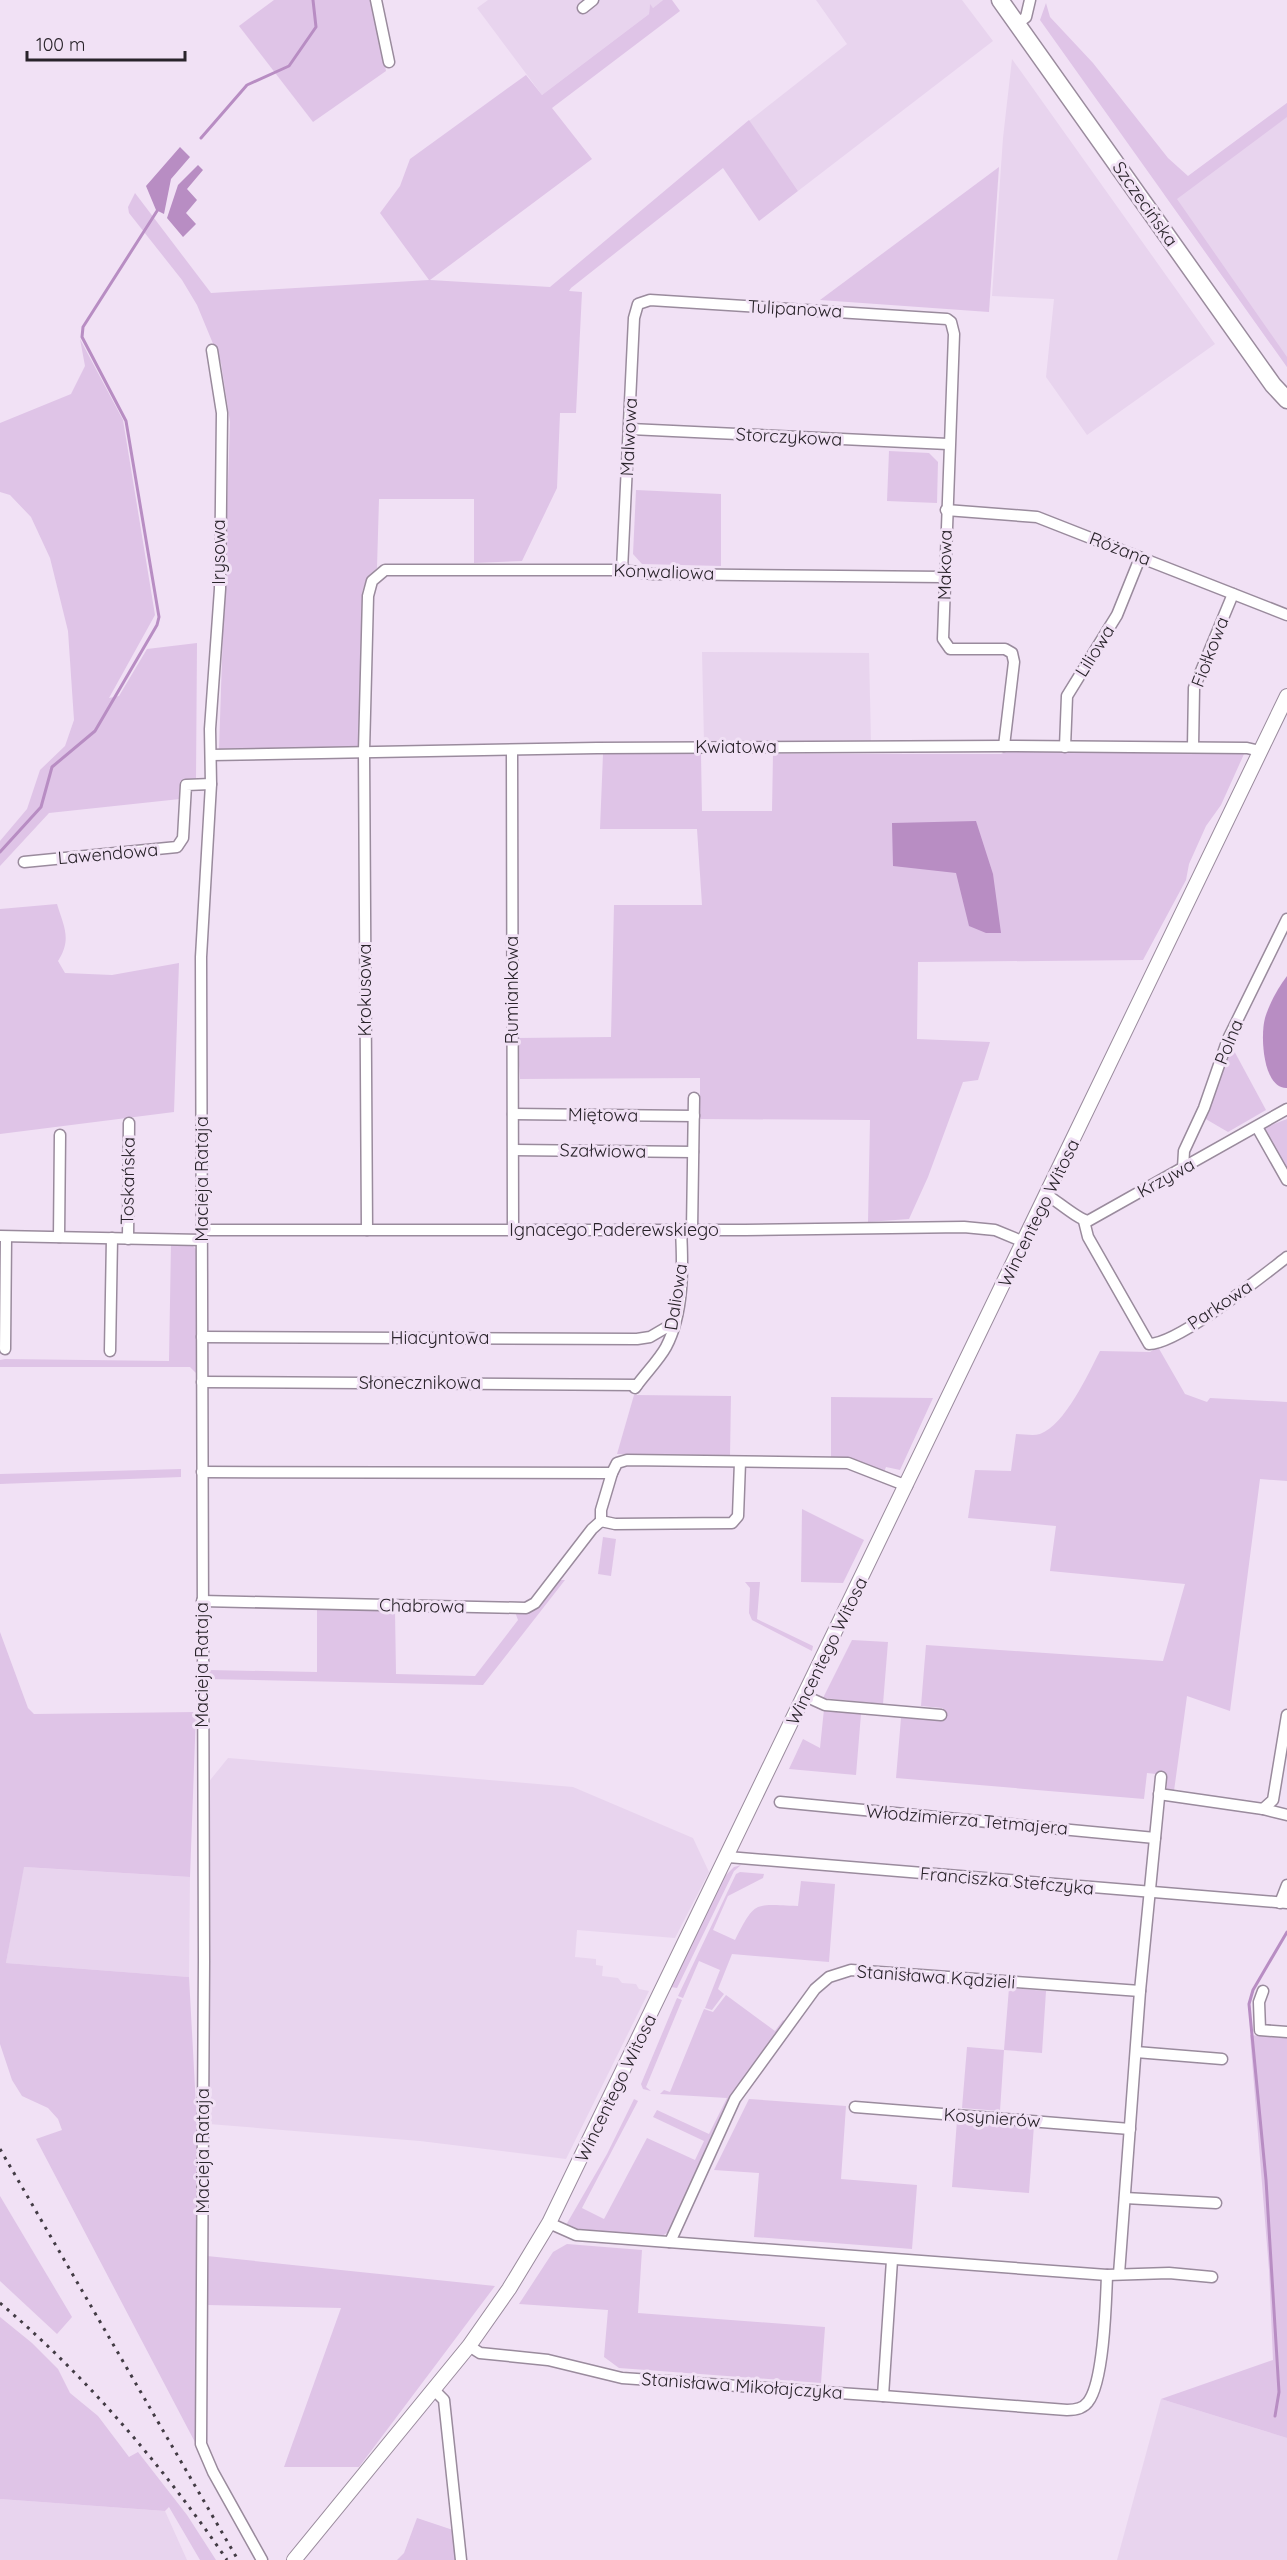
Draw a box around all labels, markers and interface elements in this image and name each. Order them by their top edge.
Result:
scale bar [27,24,184,62]
text: 100 m [36,33,85,56]
street label: Szczecińska [1108,157,1183,251]
street label: Tulipanowa [747,295,843,322]
street label: Malwowa [615,397,642,477]
street label: Storczykowa [735,422,843,451]
street label: Irysowa [207,519,230,585]
street label: Różana [1086,526,1154,571]
street label: Makowa [932,530,957,600]
street label: Konwaliowa [613,558,715,585]
street label: Fiołkowa [1186,613,1233,690]
street label: Liliowa [1070,621,1119,681]
street label: Kwiatowa [695,735,777,758]
street label: Lawendowa [57,838,159,869]
street label: Rumiankowa [500,936,523,1044]
street label: Krokusowa [353,943,376,1037]
street label: Polna [1209,1016,1248,1068]
street label: Miętowa [568,1102,638,1127]
street label: Macieja Rataja [190,1116,213,1242]
street label: Wincentego Witosa [993,1135,1084,1291]
street label: Toskańska [115,1137,140,1225]
street label: Szałwiowa [560,1138,646,1163]
street label: Krzywa [1133,1152,1199,1203]
street label: Ignacego Paderewskiego [509,1218,719,1241]
street label: Daliowa [659,1262,692,1332]
street label: Parkowa [1183,1275,1256,1335]
street label: Hiacyntowa [390,1326,490,1349]
street label: Słonecznikowa [359,1371,481,1394]
street label: Wincentego Witosa [781,1573,872,1729]
street label: Chabrowa [379,1593,465,1618]
street label: Macieja Rataja [190,1602,213,1728]
street label: Włodzimierza Tetmajera [865,1799,1069,1840]
street label: Franciszka Stefczyka [919,1861,1095,1900]
street label: Stanisława Kądzieli [856,1959,1016,1994]
street label: Wincentego Witosa [570,2010,661,2166]
street label: Macieja Rataja [191,2088,214,2214]
street label: Kosynierów [943,2103,1041,2132]
street label: Stanisława Mikołajczyka [641,2367,843,2404]

